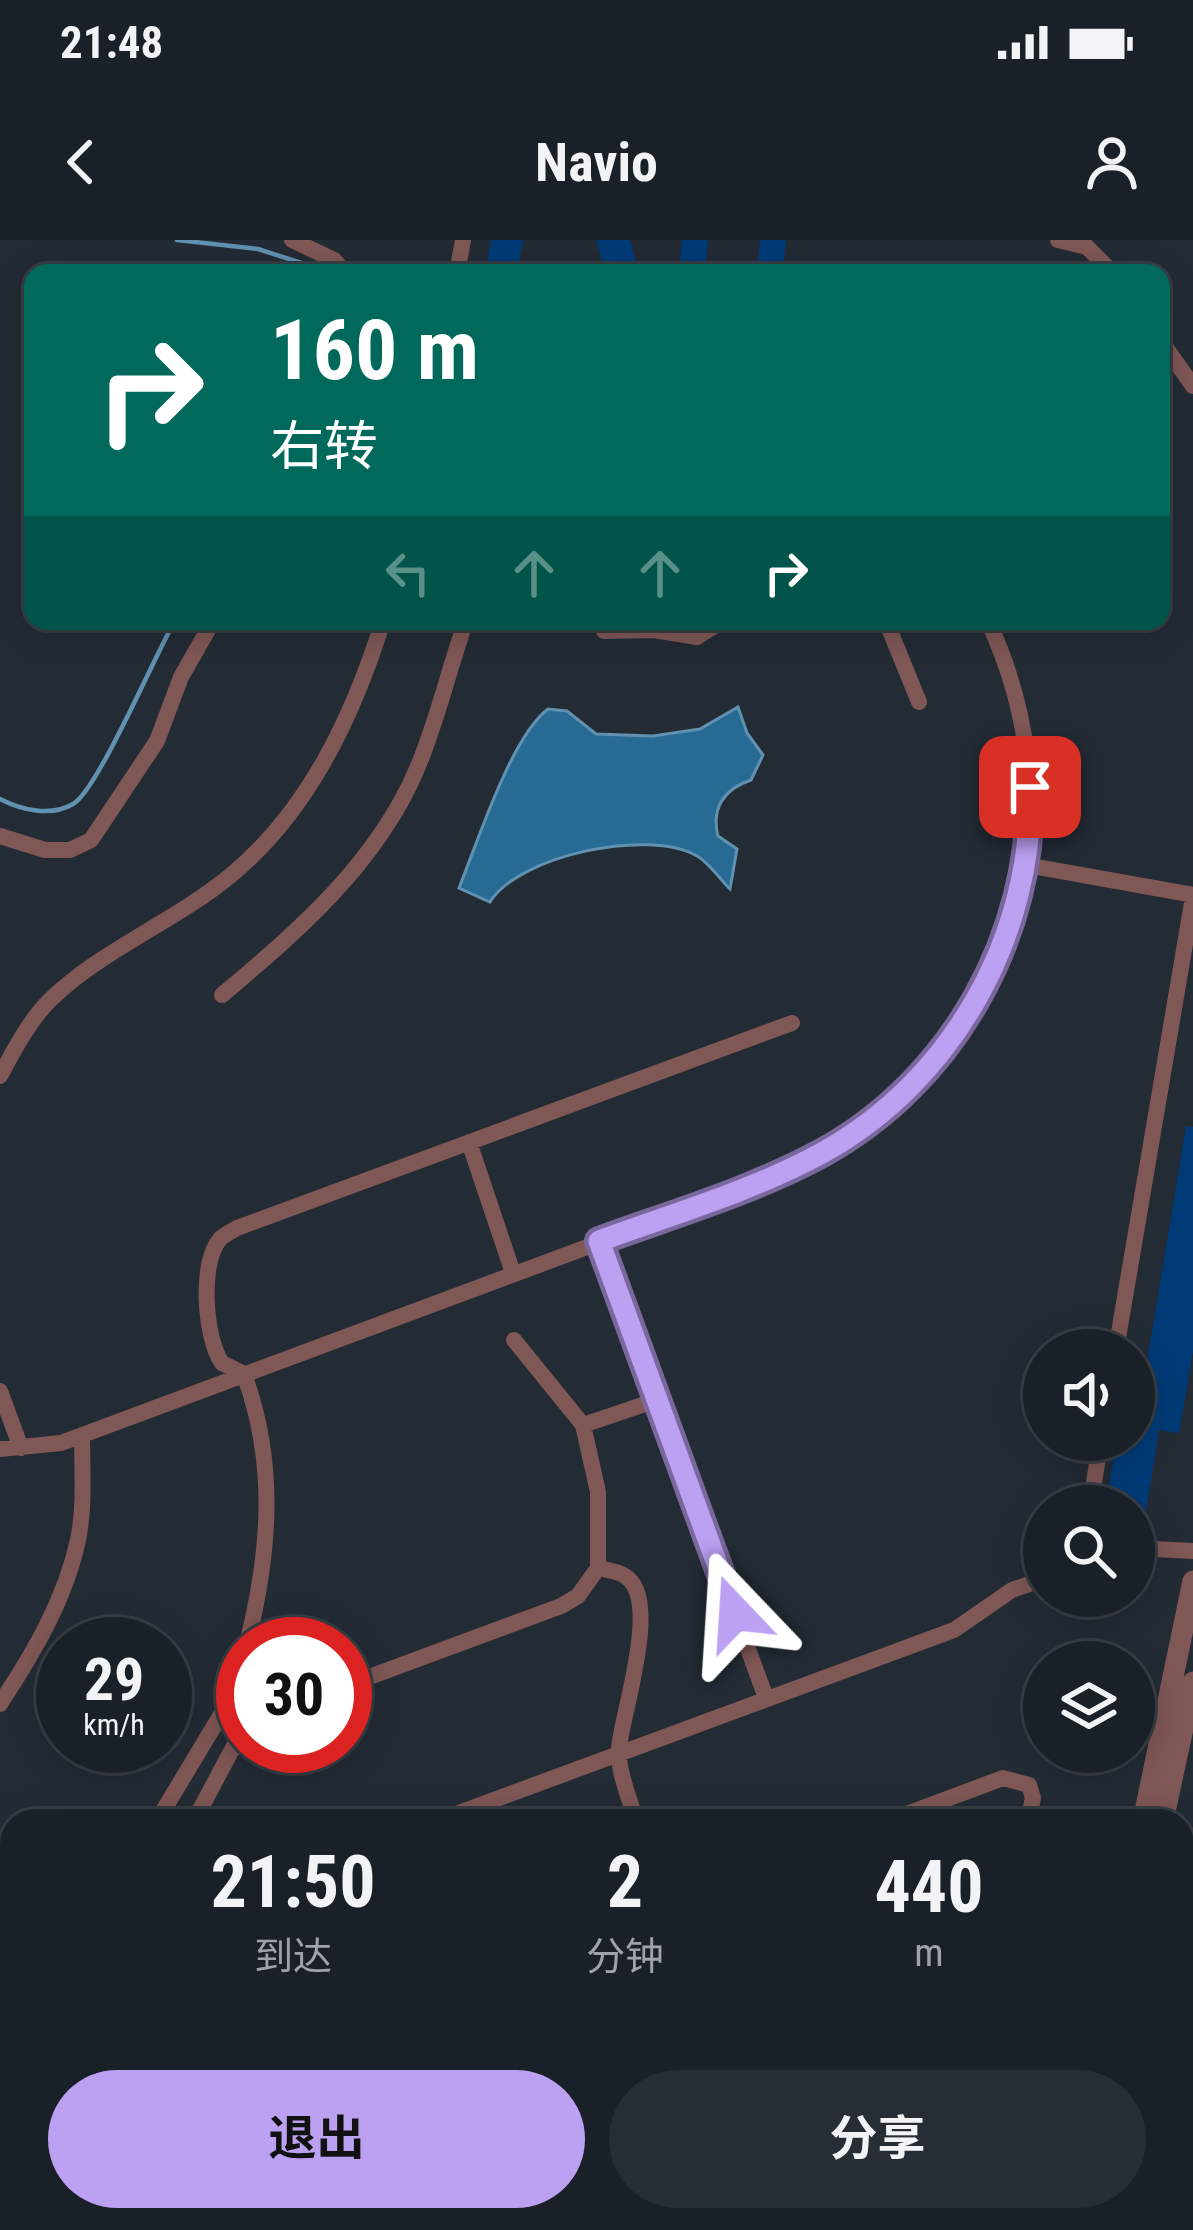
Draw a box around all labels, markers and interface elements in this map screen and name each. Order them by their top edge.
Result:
text: 21:48 [60,16,163,69]
icon: back [48,129,114,195]
icon: person [1079,129,1145,195]
text: Navio [535,131,658,194]
text: 160 m [270,301,479,400]
icon: right [72,312,228,468]
text: 右转 [270,415,378,478]
icon: left [375,540,441,606]
icon: ahead [501,540,567,606]
icon: ahead [627,540,693,606]
icon: right [753,540,819,606]
pin [979,736,1081,838]
icon: arrive [997,754,1063,820]
map controls [1023,1329,1155,1773]
button: sound [1023,1329,1155,1461]
button: search [1023,1485,1155,1617]
position arrow [672,1550,798,1676]
speed limit sign: 30 [216,1617,372,1773]
button: layers [1023,1641,1155,1773]
text: 29 [84,1644,144,1715]
text: km/h [83,1707,145,1742]
text: 21:50 [210,1840,376,1925]
text: 2 [607,1840,643,1925]
text: 440 [874,1845,984,1930]
text: m [914,1930,944,1976]
text: 到达 [254,1934,332,1980]
text: 分钟 [586,1934,664,1980]
button: 退出 [48,2070,585,2208]
button: 分享 [609,2070,1146,2208]

